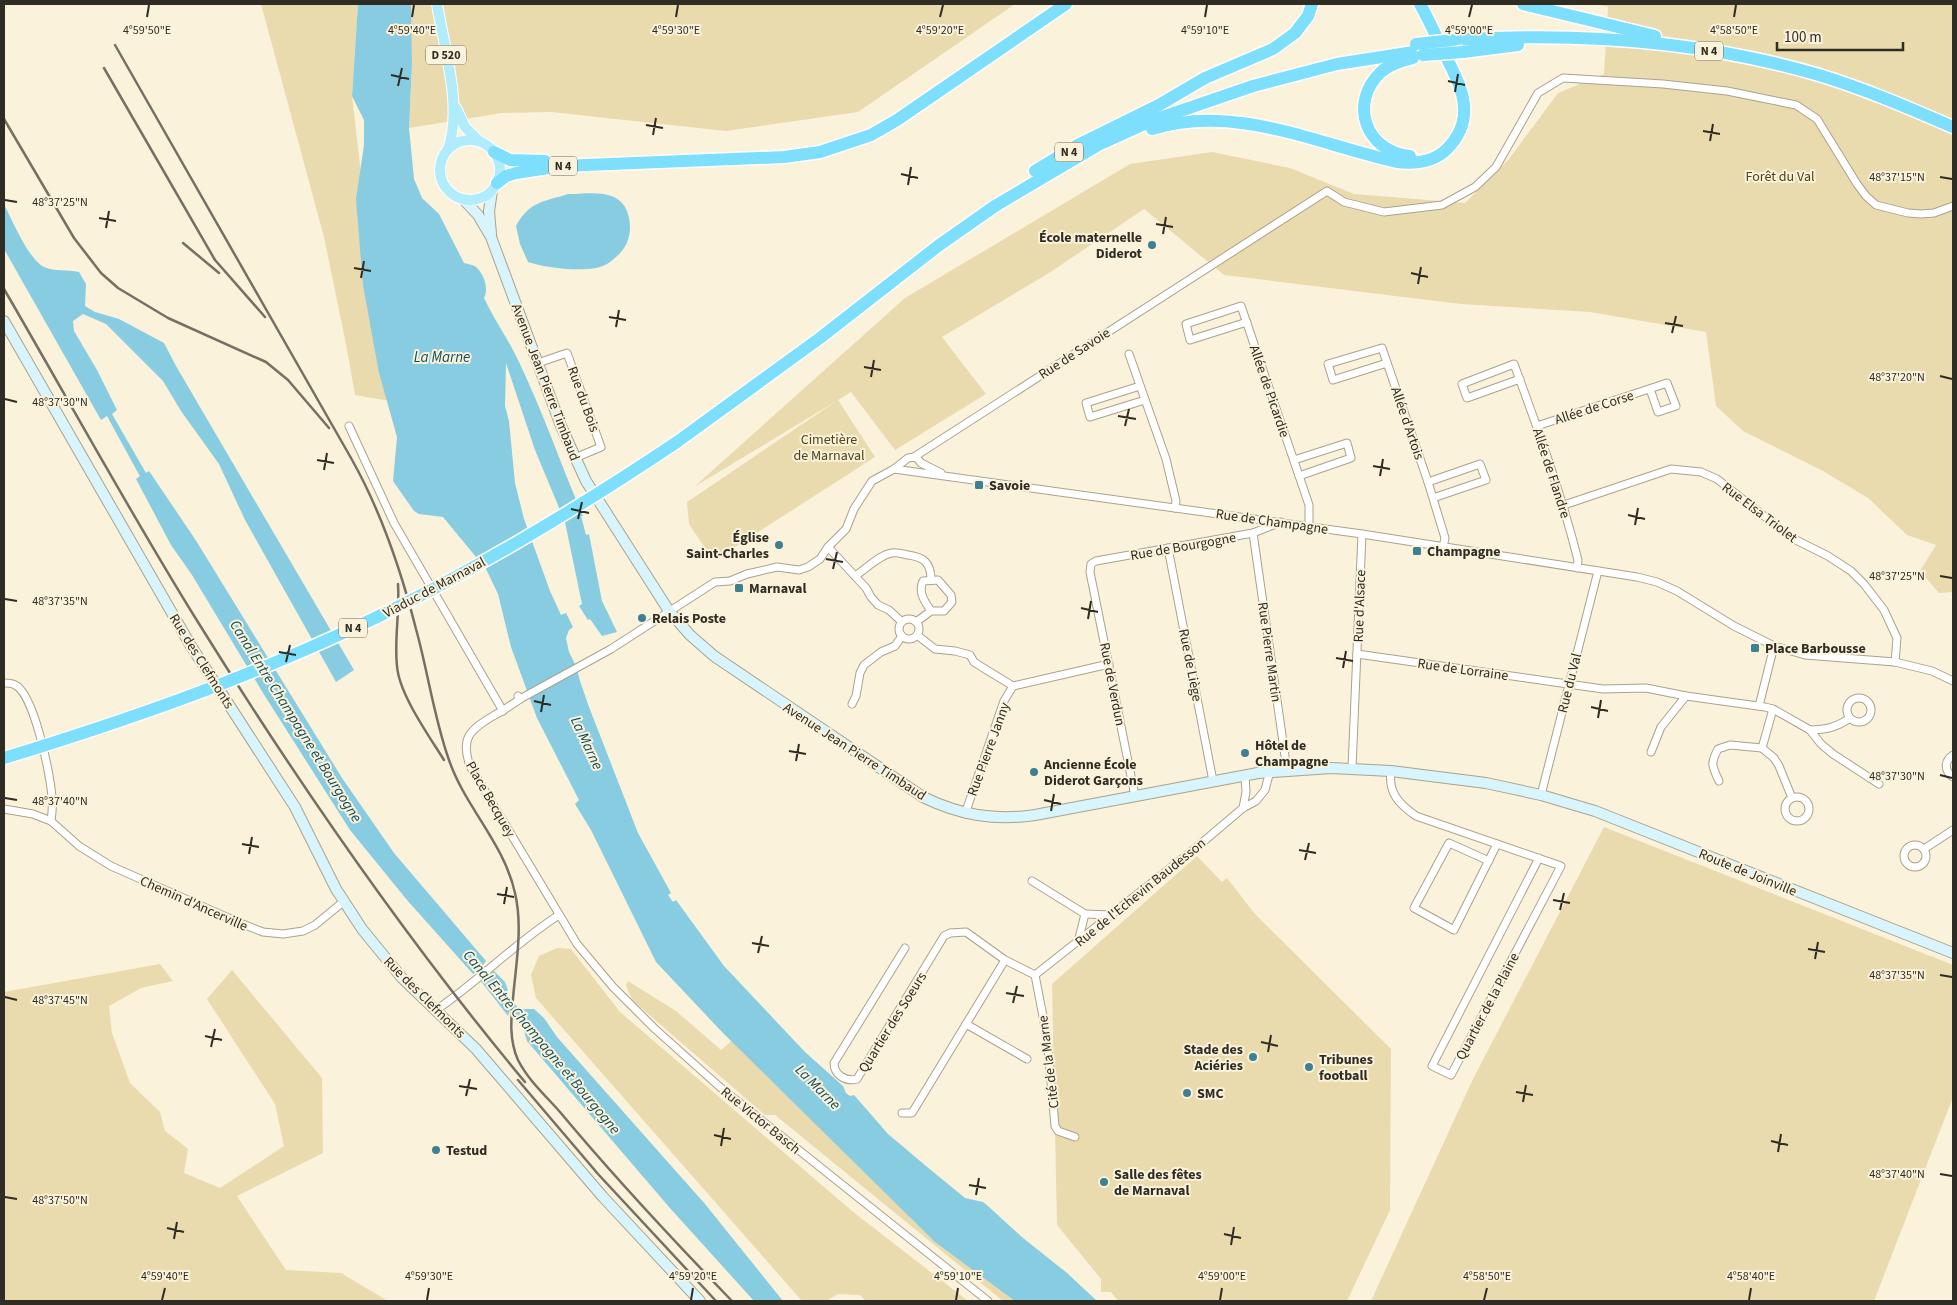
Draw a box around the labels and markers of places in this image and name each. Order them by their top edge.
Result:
place label: École maternelle Diderot [1039,228,1143,264]
marker: École maternelle Diderot [1146,239,1158,251]
place label: Savoie [989,476,1030,496]
marker: Savoie [973,479,985,491]
place label: Église Saint-Charles [686,528,769,564]
marker: Église Saint-Charles [773,539,785,551]
place label: Champagne [1427,542,1501,562]
marker: Champagne [1411,545,1423,557]
place label: Marnaval [749,579,806,599]
marker: Marnaval [733,582,745,594]
place label: Relais Poste [652,609,726,629]
marker: Relais Poste [636,612,648,624]
place label: Place Barbousse [1765,639,1866,659]
marker: Place Barbousse [1749,642,1761,654]
place label: Hôtel de Champagne [1255,736,1329,772]
marker: Hôtel de Champagne [1239,747,1251,759]
place label: Ancienne École Diderot Garçons [1043,755,1143,791]
marker: Ancienne École Diderot Garçons [1028,766,1040,778]
place label: Stade des Aciéries [1184,1040,1243,1076]
place label: Tribunes football [1319,1050,1373,1086]
marker: Stade des Aciéries [1247,1051,1259,1063]
marker: Tribunes football [1303,1061,1315,1073]
place label: SMC [1197,1084,1224,1104]
marker: SMC [1181,1087,1193,1099]
place label: Testud [446,1141,487,1161]
marker: Testud [430,1144,442,1156]
place label: Salle des fêtes de Marnaval [1114,1165,1202,1201]
marker: Salle des fêtes de Marnaval [1098,1176,1110,1188]

